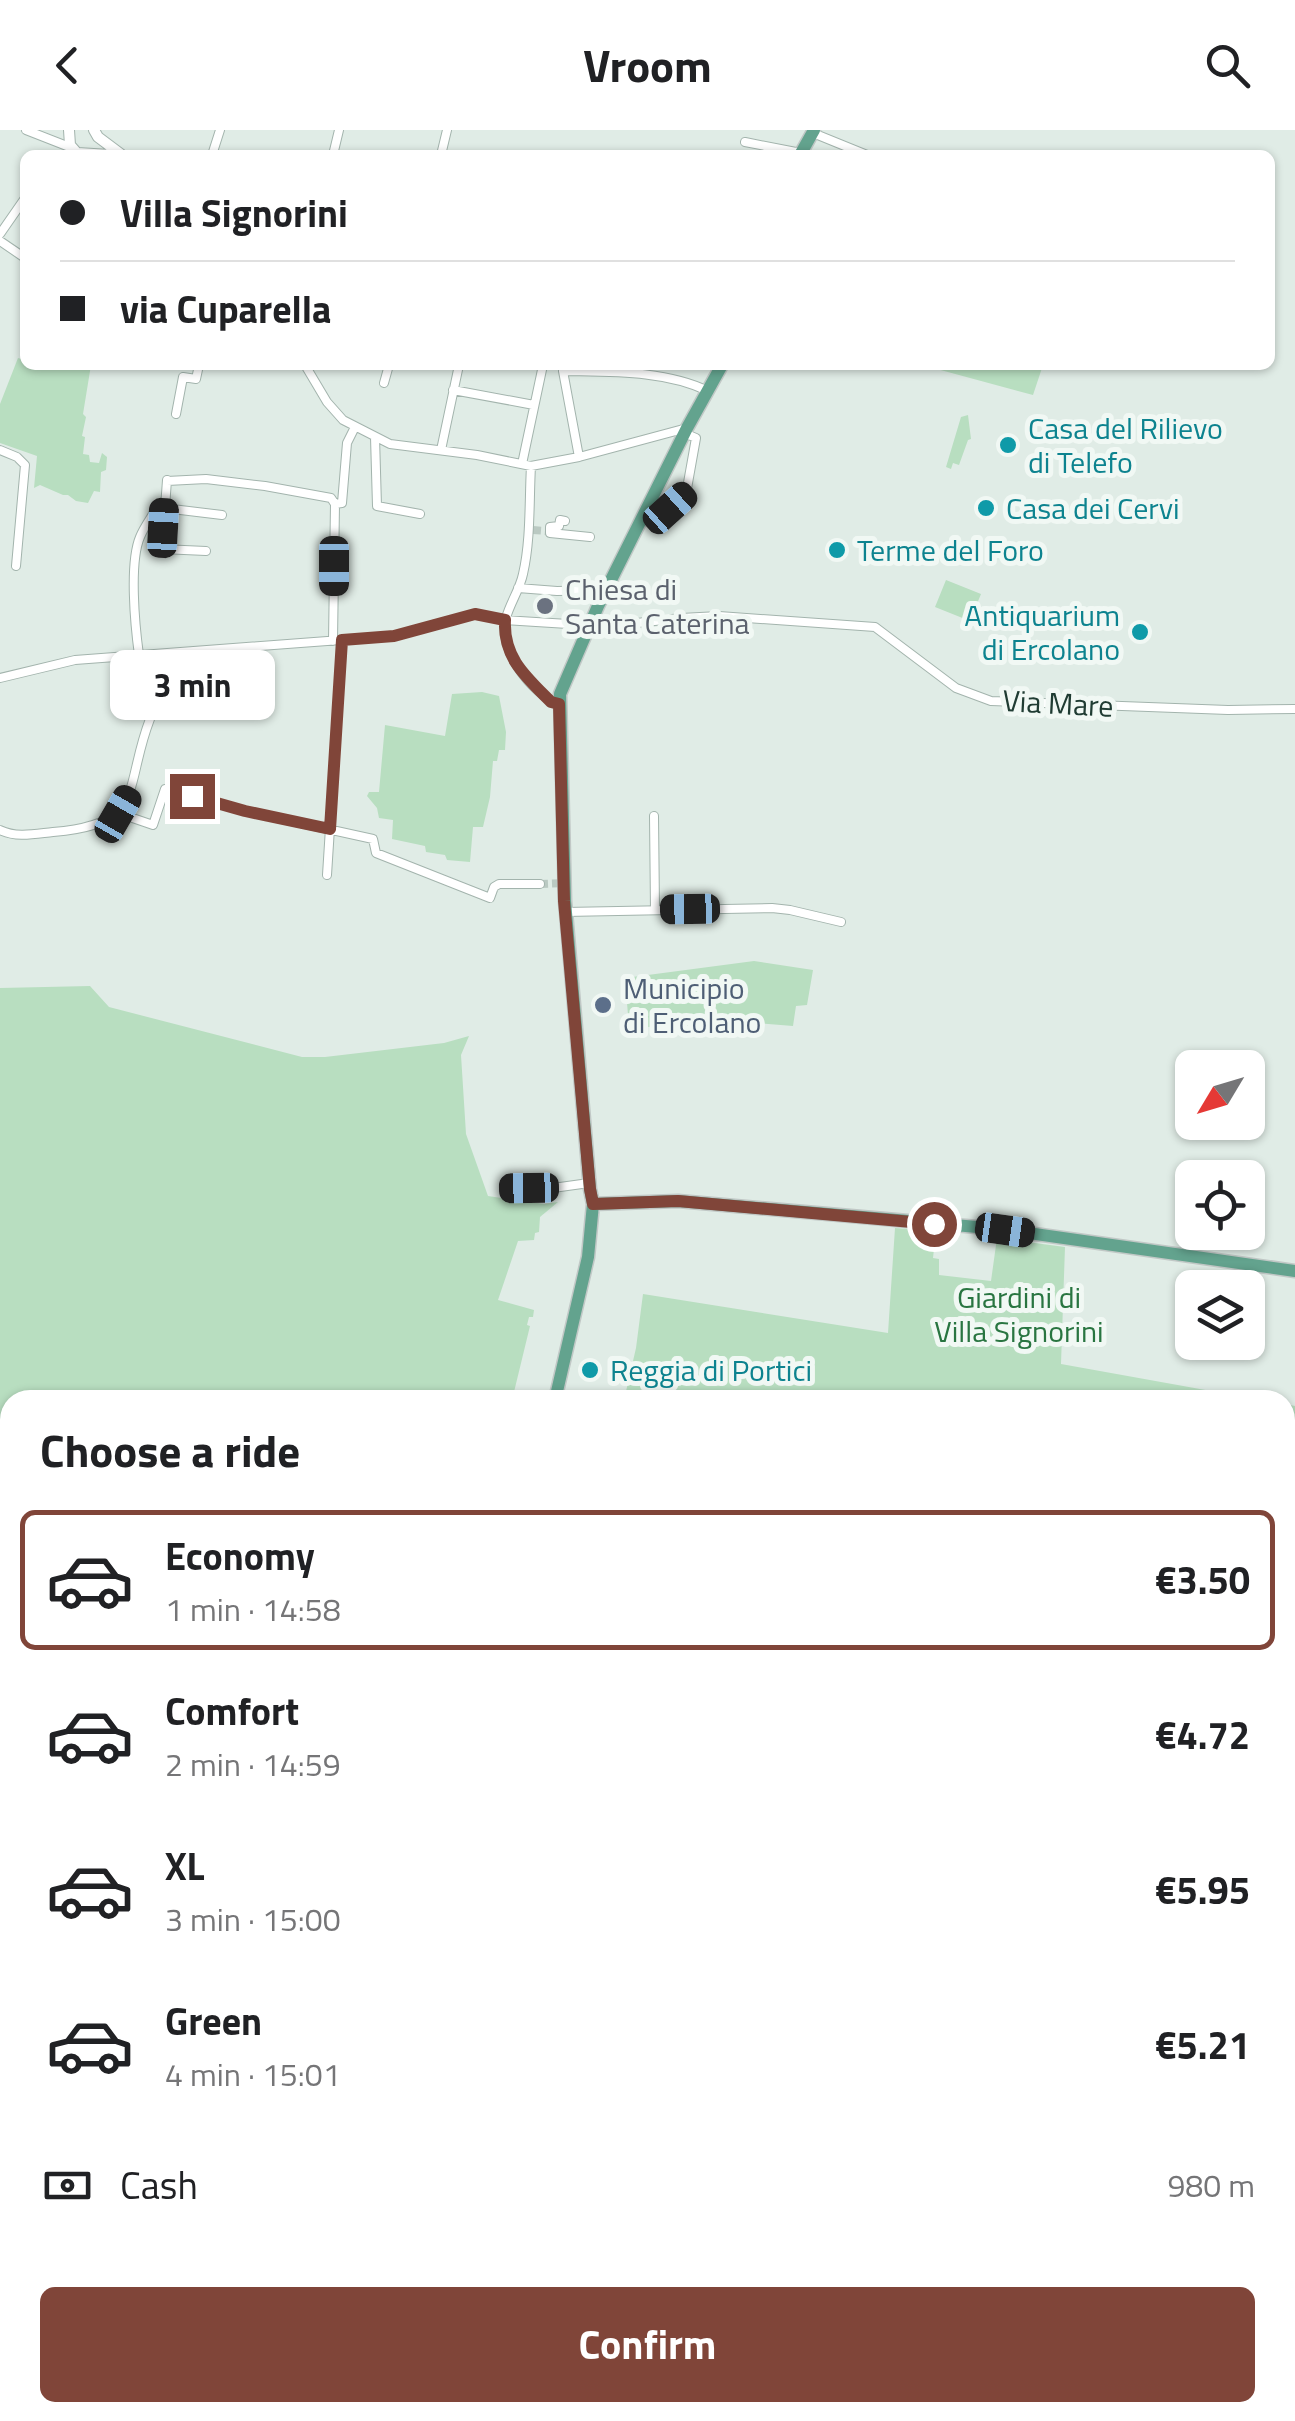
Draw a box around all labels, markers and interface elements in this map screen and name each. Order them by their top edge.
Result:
text: Vroom [583,31,712,99]
icon: back [40,38,95,93]
icon: search [1200,38,1255,93]
text: Villa Signorini [120,184,348,242]
text: via Cuparella [120,280,331,338]
place label: Casa del Rilievo di Telefo [1028,405,1223,485]
marker: Casa del Rilievo di Telefo [997,434,1019,456]
car [638,477,702,539]
place label: Casa dei Cervi [1006,485,1180,531]
car [146,497,180,559]
marker: Casa dei Cervi [975,497,997,519]
place label: Terme del Foro [857,527,1044,573]
car [319,536,349,596]
marker: Terme del Foro [826,539,848,561]
place label: Chiesa di Santa Caterina [565,566,750,646]
place label: Antiquarium di Ercolano [964,592,1120,672]
marker: Chiesa di Santa Caterina [534,595,556,617]
marker: Antiquarium di Ercolano [1129,621,1151,643]
callout: 3 min [110,651,274,721]
text: 3 min [154,661,231,709]
street label: Via Mare [1001,677,1115,729]
route end [170,774,215,819]
car [90,781,146,847]
car [660,893,720,925]
place label: Municipio di Ercolano [623,965,761,1045]
marker: Municipio di Ercolano [592,994,614,1016]
north arrow [1175,1050,1265,1140]
map controls [1175,1050,1265,1360]
button: locate [1175,1160,1265,1250]
car [499,1172,559,1204]
route start [912,1202,957,1247]
car [973,1211,1037,1249]
button: layers [1175,1270,1265,1360]
park label: Giardini di Villa Signorini [934,1274,1104,1354]
place label: Reggia di Portici [610,1347,812,1393]
marker: Reggia di Portici [579,1359,601,1381]
text: Choose a ride [40,1416,300,1484]
text: Economy [165,1527,315,1585]
icon: car [45,1535,135,1625]
text: €3.50 [1155,1551,1250,1609]
text: 1 min · 14:58 [165,1585,341,1633]
text: Comfort [165,1682,299,1740]
icon: car [45,1690,135,1780]
text: €4.72 [1155,1706,1250,1764]
text: 2 min · 14:59 [165,1740,341,1788]
text: XL [165,1837,205,1895]
icon: car [45,1845,135,1935]
text: €5.95 [1155,1861,1250,1919]
text: 3 min · 15:00 [165,1895,341,1943]
text: Green [165,1992,262,2050]
icon: car [45,2000,135,2090]
text: €5.21 [1155,2016,1250,2074]
text: 4 min · 15:01 [165,2050,341,2098]
text: Cash [120,2156,198,2214]
icon: cash [40,2158,95,2213]
text: 980 m [1167,2161,1255,2209]
button: Confirm [40,2287,1255,2402]

